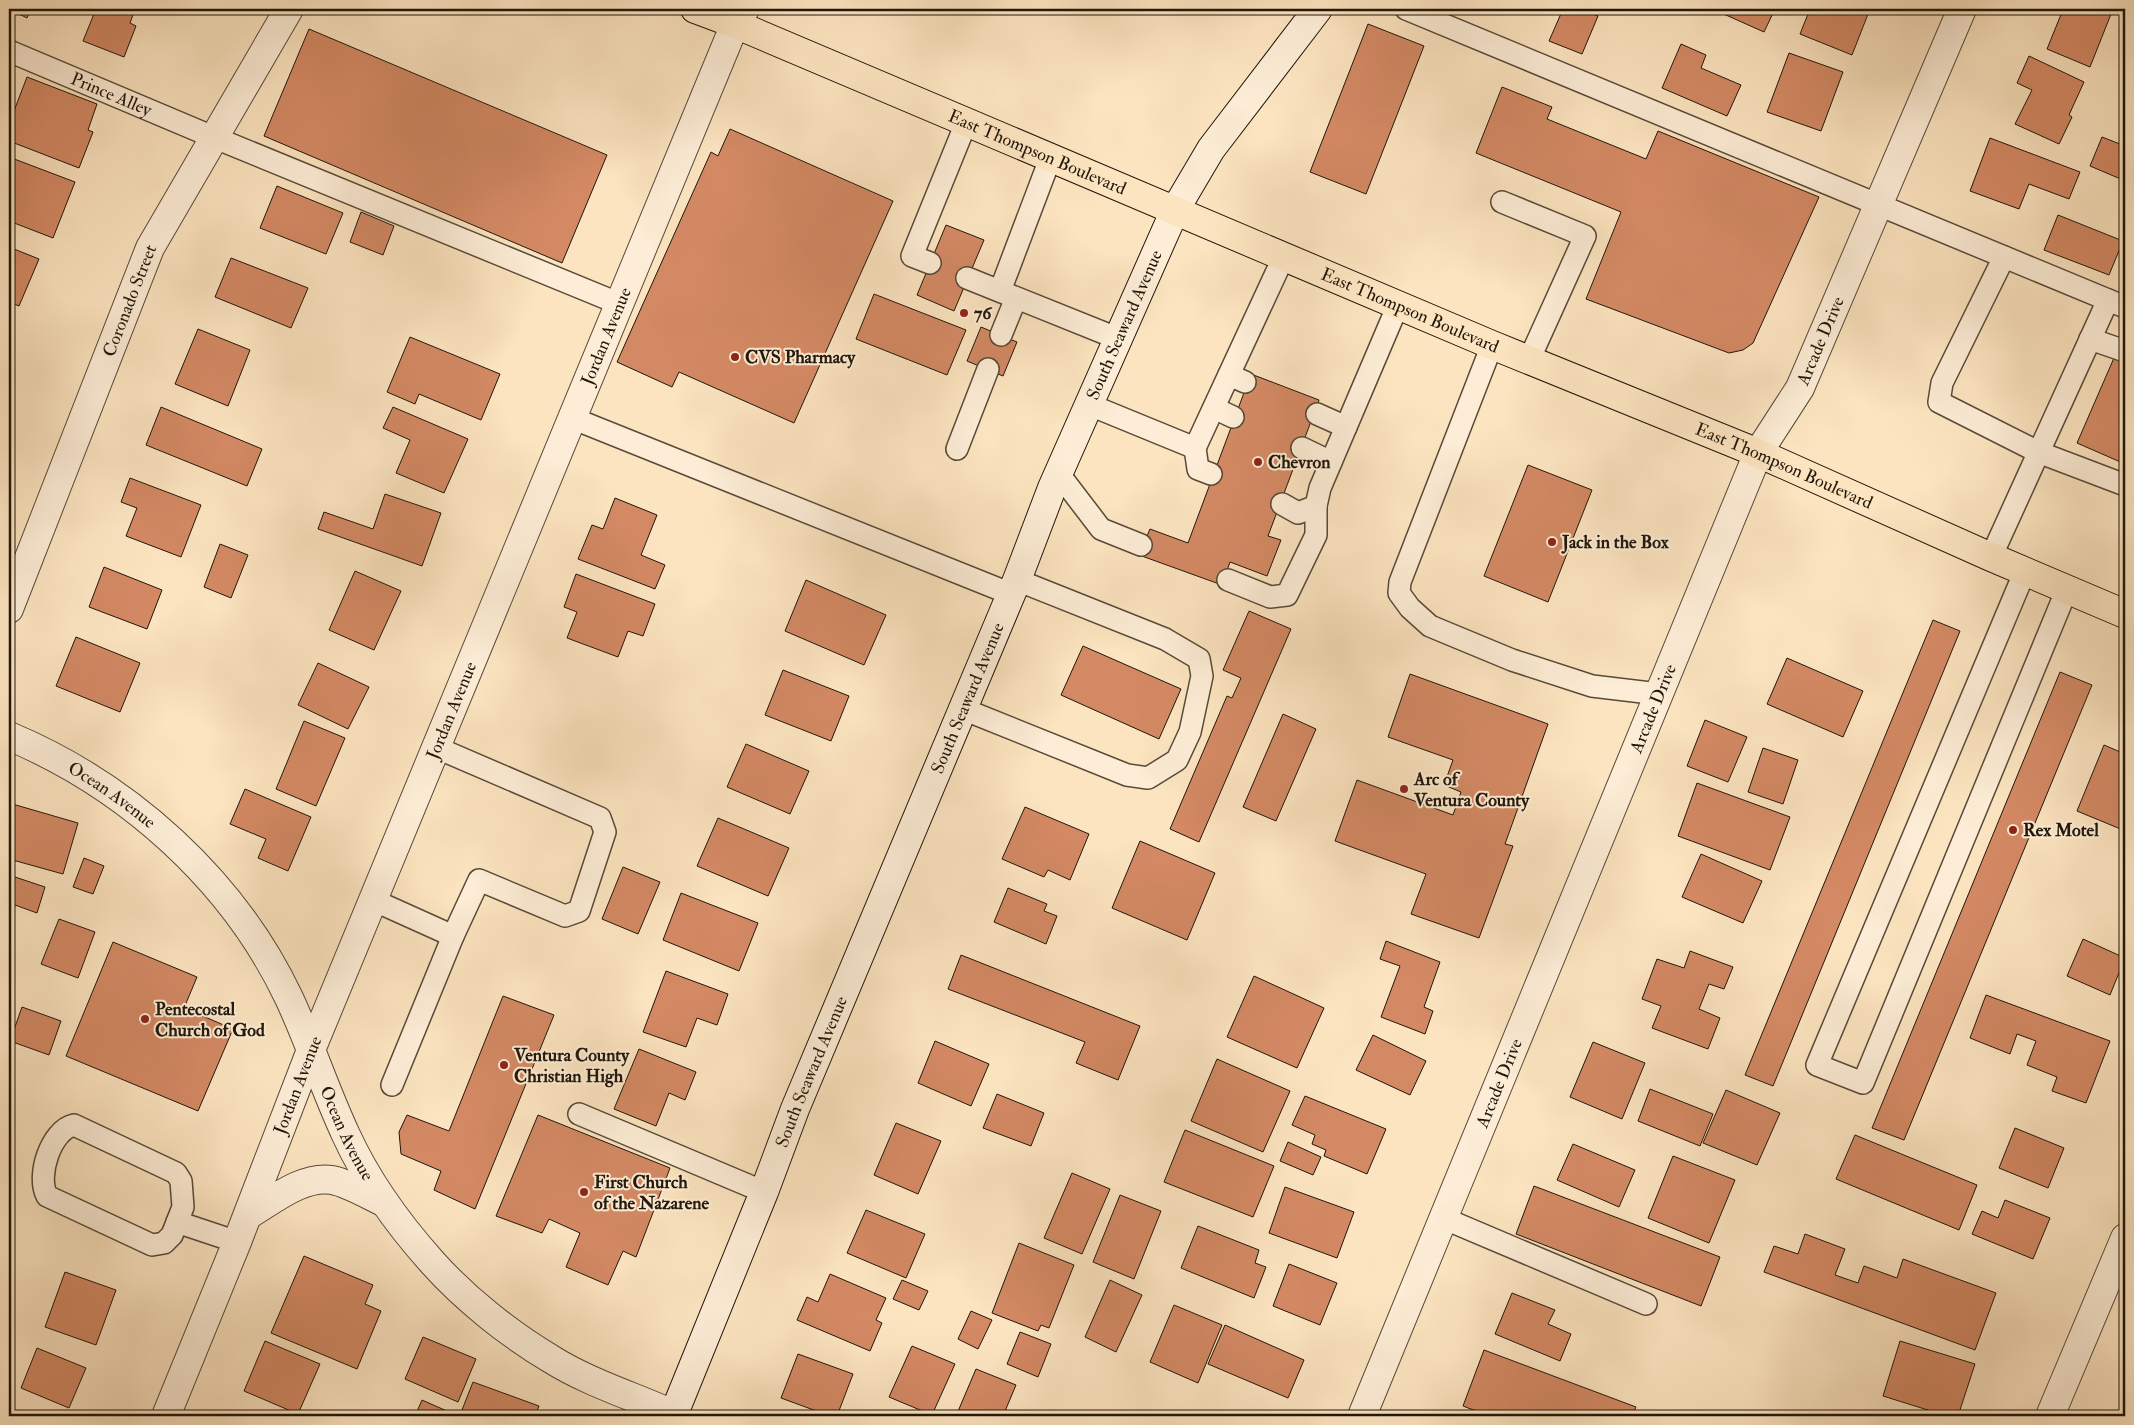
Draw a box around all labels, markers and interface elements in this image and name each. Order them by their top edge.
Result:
street label: Prince Alley [67,67,156,122]
street label: East Thompson Boulevard [945,104,1130,200]
street label: Coronado Street [97,241,162,360]
street label: South Seaward Avenue [1081,246,1168,403]
street label: East Thompson Boulevard [1318,262,1503,358]
street label: Jordan Avenue [575,283,637,390]
street label: Arcade Drive [1791,293,1849,390]
place label: 76 [974,302,993,325]
marker: 76 [958,307,970,319]
place label: CVS Pharmacy [745,346,856,369]
marker: CVS Pharmacy [729,351,741,363]
street label: East Thompson Boulevard [1692,417,1876,514]
place label: Chevron [1268,451,1331,474]
marker: Chevron [1252,456,1264,468]
place label: Jack in the Box [1561,531,1670,554]
marker: Jack in the Box [1546,536,1558,548]
street label: South Seaward Avenue [926,619,1010,777]
street label: Jordan Avenue [420,658,482,764]
street label: Arcade Drive [1624,660,1682,757]
street label: Ocean Avenue [64,756,161,834]
place label: Arc of Ventura County [1413,768,1530,812]
marker: Arc of Ventura County [1398,783,1410,795]
place label: Rex Motel [2023,819,2099,842]
marker: Rex Motel [2007,824,2019,836]
street label: South Seaward Avenue [770,992,853,1151]
place label: Pentecostal Church of God [155,998,265,1042]
marker: Pentecostal Church of God [139,1013,151,1025]
street label: Jordan Avenue [268,1032,327,1139]
street label: Arcade Drive [1470,1035,1528,1132]
place label: Ventura County Christian High [513,1044,630,1088]
marker: Ventura County Christian High [498,1059,510,1071]
street label: Ocean Avenue [315,1083,380,1185]
place label: First Church of the Nazarene [594,1171,710,1215]
marker: First Church of the Nazarene [578,1186,590,1198]

